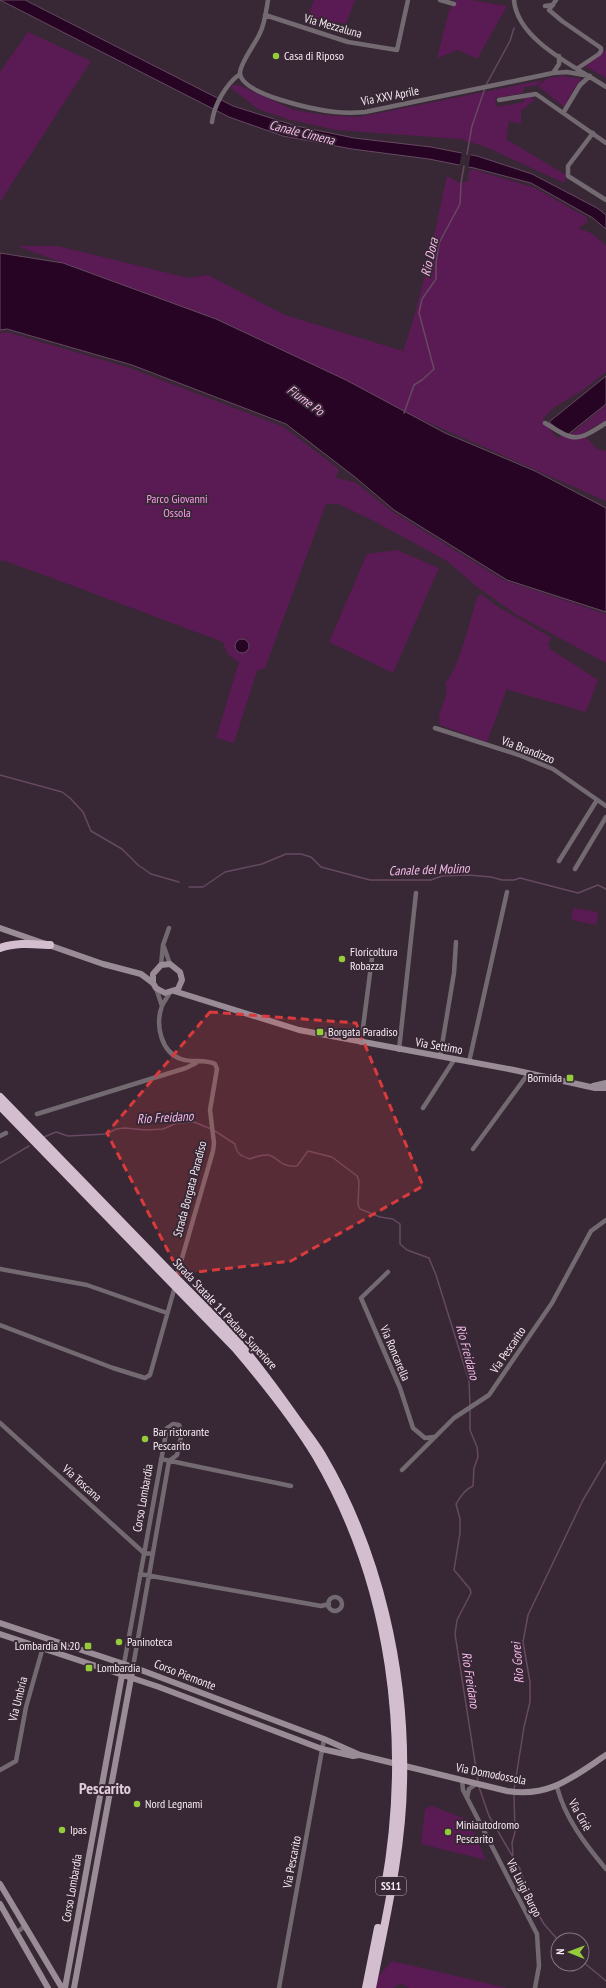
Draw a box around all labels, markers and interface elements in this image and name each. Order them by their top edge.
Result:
street label: Via Mezzaluna [301,10,364,41]
place label: Casa di Riposo [284,48,344,63]
marker: Casa di Riposo [271,51,281,61]
street label: Via XXV Aprile [359,83,420,109]
water label: Canale Cimena [268,116,337,149]
water label: Rio Dora [417,236,442,278]
water label: Fiume Po [284,381,329,420]
park label: Parco Giovanni Ossola [146,491,208,520]
street label: Via Brandizzo [498,732,557,767]
water label: Canale del Molino [388,860,471,879]
place label: Floricoltura Robazza [350,944,398,973]
marker: Floricoltura Robazza [337,954,347,964]
place label: Borgata Paradiso [328,1024,398,1039]
marker: Borgata Paradiso [315,1027,325,1037]
street label: Via Settimo [413,1034,464,1057]
place label: Bormida [527,1070,562,1085]
marker: Bormida [565,1073,575,1083]
water label: Rio Freidano [136,1107,195,1127]
street label: Strada Borgata Paradiso [169,1139,210,1239]
street label: Strada Statale 11 Padana Superiore [170,1255,281,1372]
street label: Via Roncarella [377,1322,414,1383]
water label: Rio Freidano [452,1323,483,1383]
street label: Via Pescarito [486,1324,529,1377]
place label: Bar ristorante Pescarito [153,1424,209,1453]
marker: Bar ristorante Pescarito [140,1434,150,1444]
street label: Via Toscana [59,1460,105,1504]
street label: Corso Lombardia [129,1463,156,1533]
place label: Paninoteca [127,1634,173,1649]
marker: Paninoteca [114,1637,124,1647]
place label: Lombardia N.20 [15,1638,80,1653]
water label: Rio Gorei [507,1640,528,1684]
marker: Lombardia N.20 [83,1641,93,1651]
water label: Rio Freidano [458,1651,484,1711]
street label: Corso Piemonte [152,1656,218,1693]
place label: Lombardia [97,1660,141,1675]
marker: Lombardia [84,1663,94,1673]
street label: Via Umbria [4,1675,30,1724]
street label: Via Domodossola [454,1759,528,1788]
district label: Pescarito [79,1778,131,1798]
street label: Via Ciriè [565,1795,595,1833]
place label: Nord Legnami [145,1796,203,1811]
marker: Nord Legnami [132,1799,142,1809]
place label: Miniautodromo Pescarito [456,1817,519,1846]
place label: Ipas [70,1822,87,1837]
marker: Ipas [57,1825,67,1835]
marker: Miniautodromo Pescarito [443,1827,453,1837]
street label: Via Pescarito [279,1834,304,1890]
street label: Corso Lombardia [58,1853,85,1923]
street label: Via Luigi Burgo [503,1855,545,1919]
road number: SS11 [376,1877,406,1895]
north arrow [550,1932,590,1972]
text: N [553,1949,567,1955]

